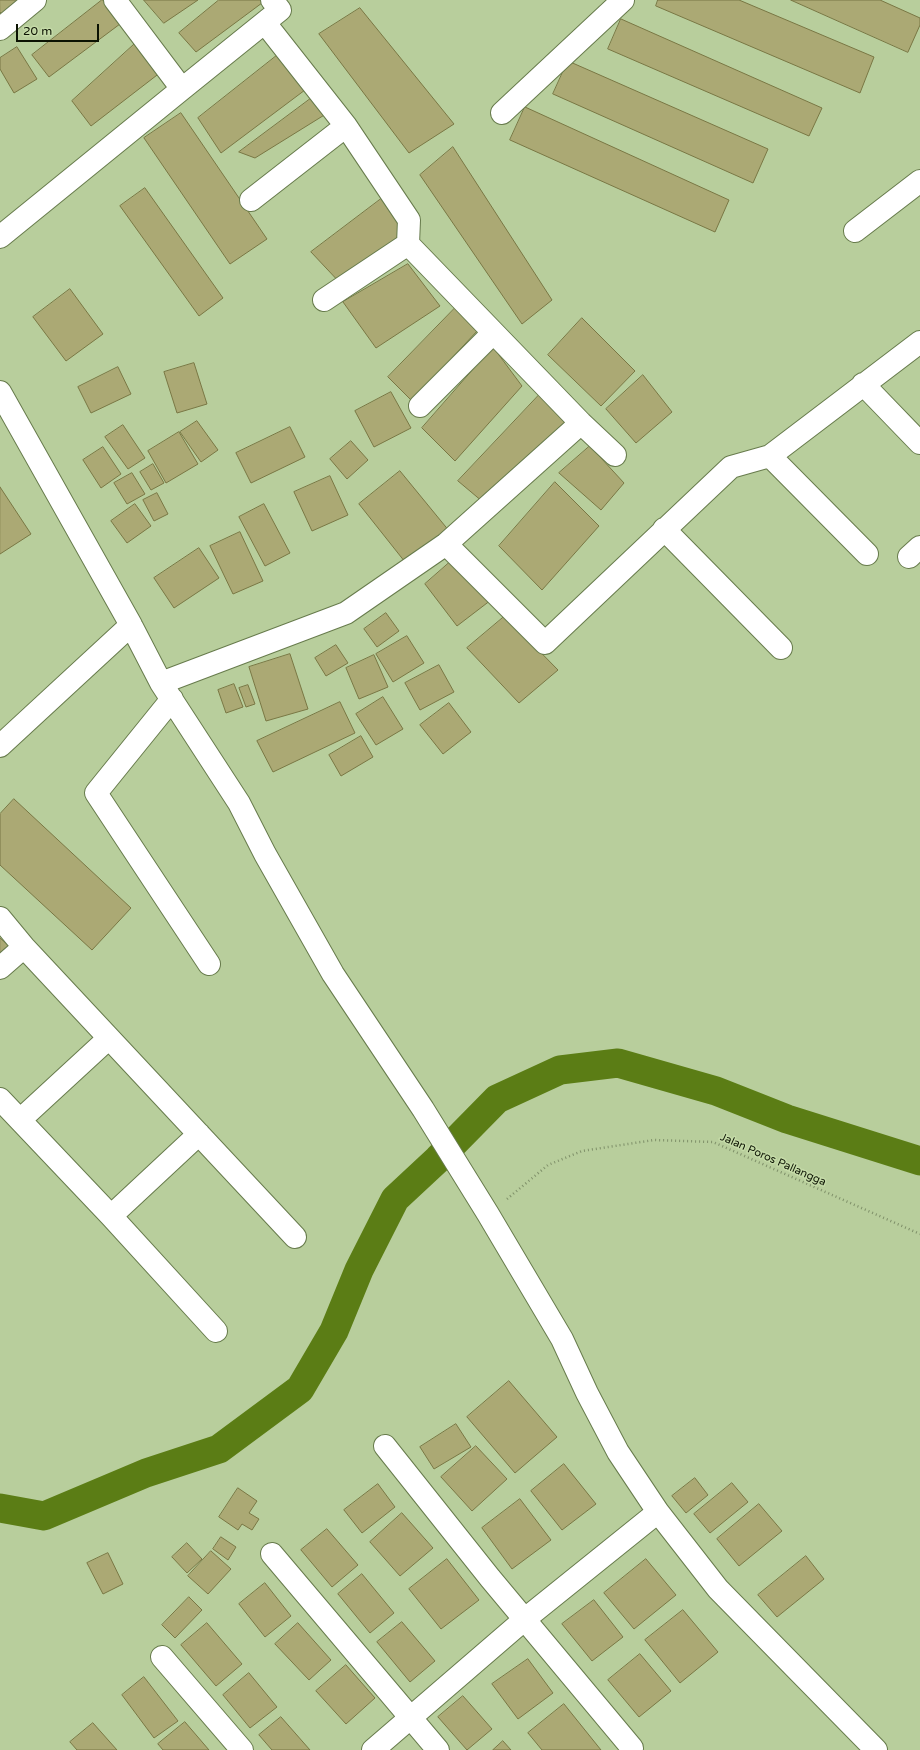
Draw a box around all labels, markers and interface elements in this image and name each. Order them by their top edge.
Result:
scale bar [18,16,101,42]
text: 20 m [23,24,52,38]
street label: Jalan Poros Pallangga [718,1131,828,1189]

